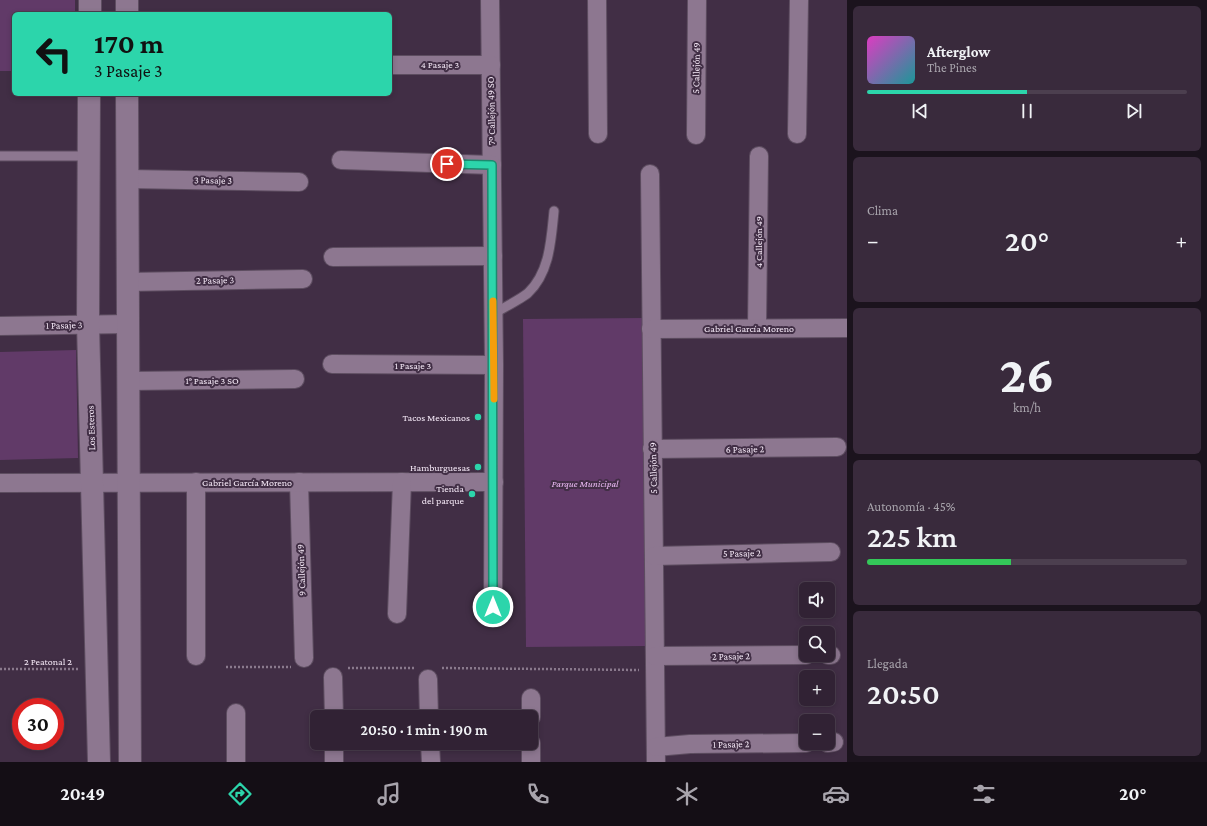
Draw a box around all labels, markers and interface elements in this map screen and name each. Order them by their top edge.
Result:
icon: left [28,28,80,80]
text: 170 m [94,28,164,59]
street label: 5 Callejón 49 [690,42,703,94]
text: Afterglow [927,44,990,60]
street label: 4 Pasaje 3 [421,59,459,71]
text: The Pines [927,60,977,75]
text: 3 Pasaje 3 [94,61,163,81]
street label: 7º Callejón 49 SO [485,76,498,145]
icon: previous [909,100,931,122]
icon: pause [1016,100,1038,122]
icon: next [1123,100,1145,122]
pin [430,147,464,181]
icon: arrive [436,153,458,175]
street label: 3 Pasaje 3 [194,174,232,187]
text: Clima [867,203,898,218]
street label: 4 Callejón 49 [753,216,765,268]
text: 20° [1005,224,1049,257]
text: − [867,228,879,253]
text: + [1175,228,1187,253]
street label: 2 Pasaje 3 [196,274,234,287]
street label: 1 Pasaje 3 [46,319,83,332]
street label: Gabriel García Moreno [704,323,794,334]
text: 26 [1000,345,1054,403]
street label: 1 Pasaje 3 [395,360,432,372]
street label: 1° Pasaje 3 SO [185,375,239,387]
text: km/h [1013,400,1041,415]
street label: Los Esteros [85,405,97,451]
place label: Tacos Mexicanos [402,412,470,423]
marker: Tacos Mexicanos [473,412,483,422]
street label: 5 Callejón 49 [647,442,660,494]
street label: 6 Pasaje 2 [726,443,765,456]
place label: Hamburguesas [410,462,470,473]
marker: Hamburguesas [473,462,483,472]
street label: Gabriel García Moreno [202,477,292,488]
park label: Parque Municipal [551,478,619,489]
place label: Tienda del parque [422,483,465,506]
marker: Tienda del parque [467,489,477,499]
text: Autonomía · 45% [867,499,955,514]
text: 225 km [867,520,957,553]
street label: 9 Callejón 49 [295,544,308,596]
street label: 5 Pasaje 2 [723,547,761,560]
map controls [799,582,835,750]
button: sound [799,582,835,618]
position arrow [472,586,514,628]
button: search [799,626,835,662]
street label: 2 Pasaje 2 [712,650,750,663]
street label: 2 Peatonal 2 [24,656,72,667]
text: Llegada [867,656,908,671]
button: + [799,670,835,706]
text: 20:50 [867,677,940,710]
speed limit sign: 30 [12,698,64,750]
button: − [799,714,835,750]
text: 20:50 · 1 min · 190 m [361,722,487,738]
street label: 1 Pasaje 2 [713,738,750,751]
icon: directions [226,780,254,808]
icon: music [375,780,403,808]
icon: phone [524,780,552,808]
icon: climate [673,780,701,808]
icon: car [822,780,850,808]
icon: filters [970,780,998,808]
text: 20:49 [60,784,105,804]
text: 20° [1119,784,1146,804]

